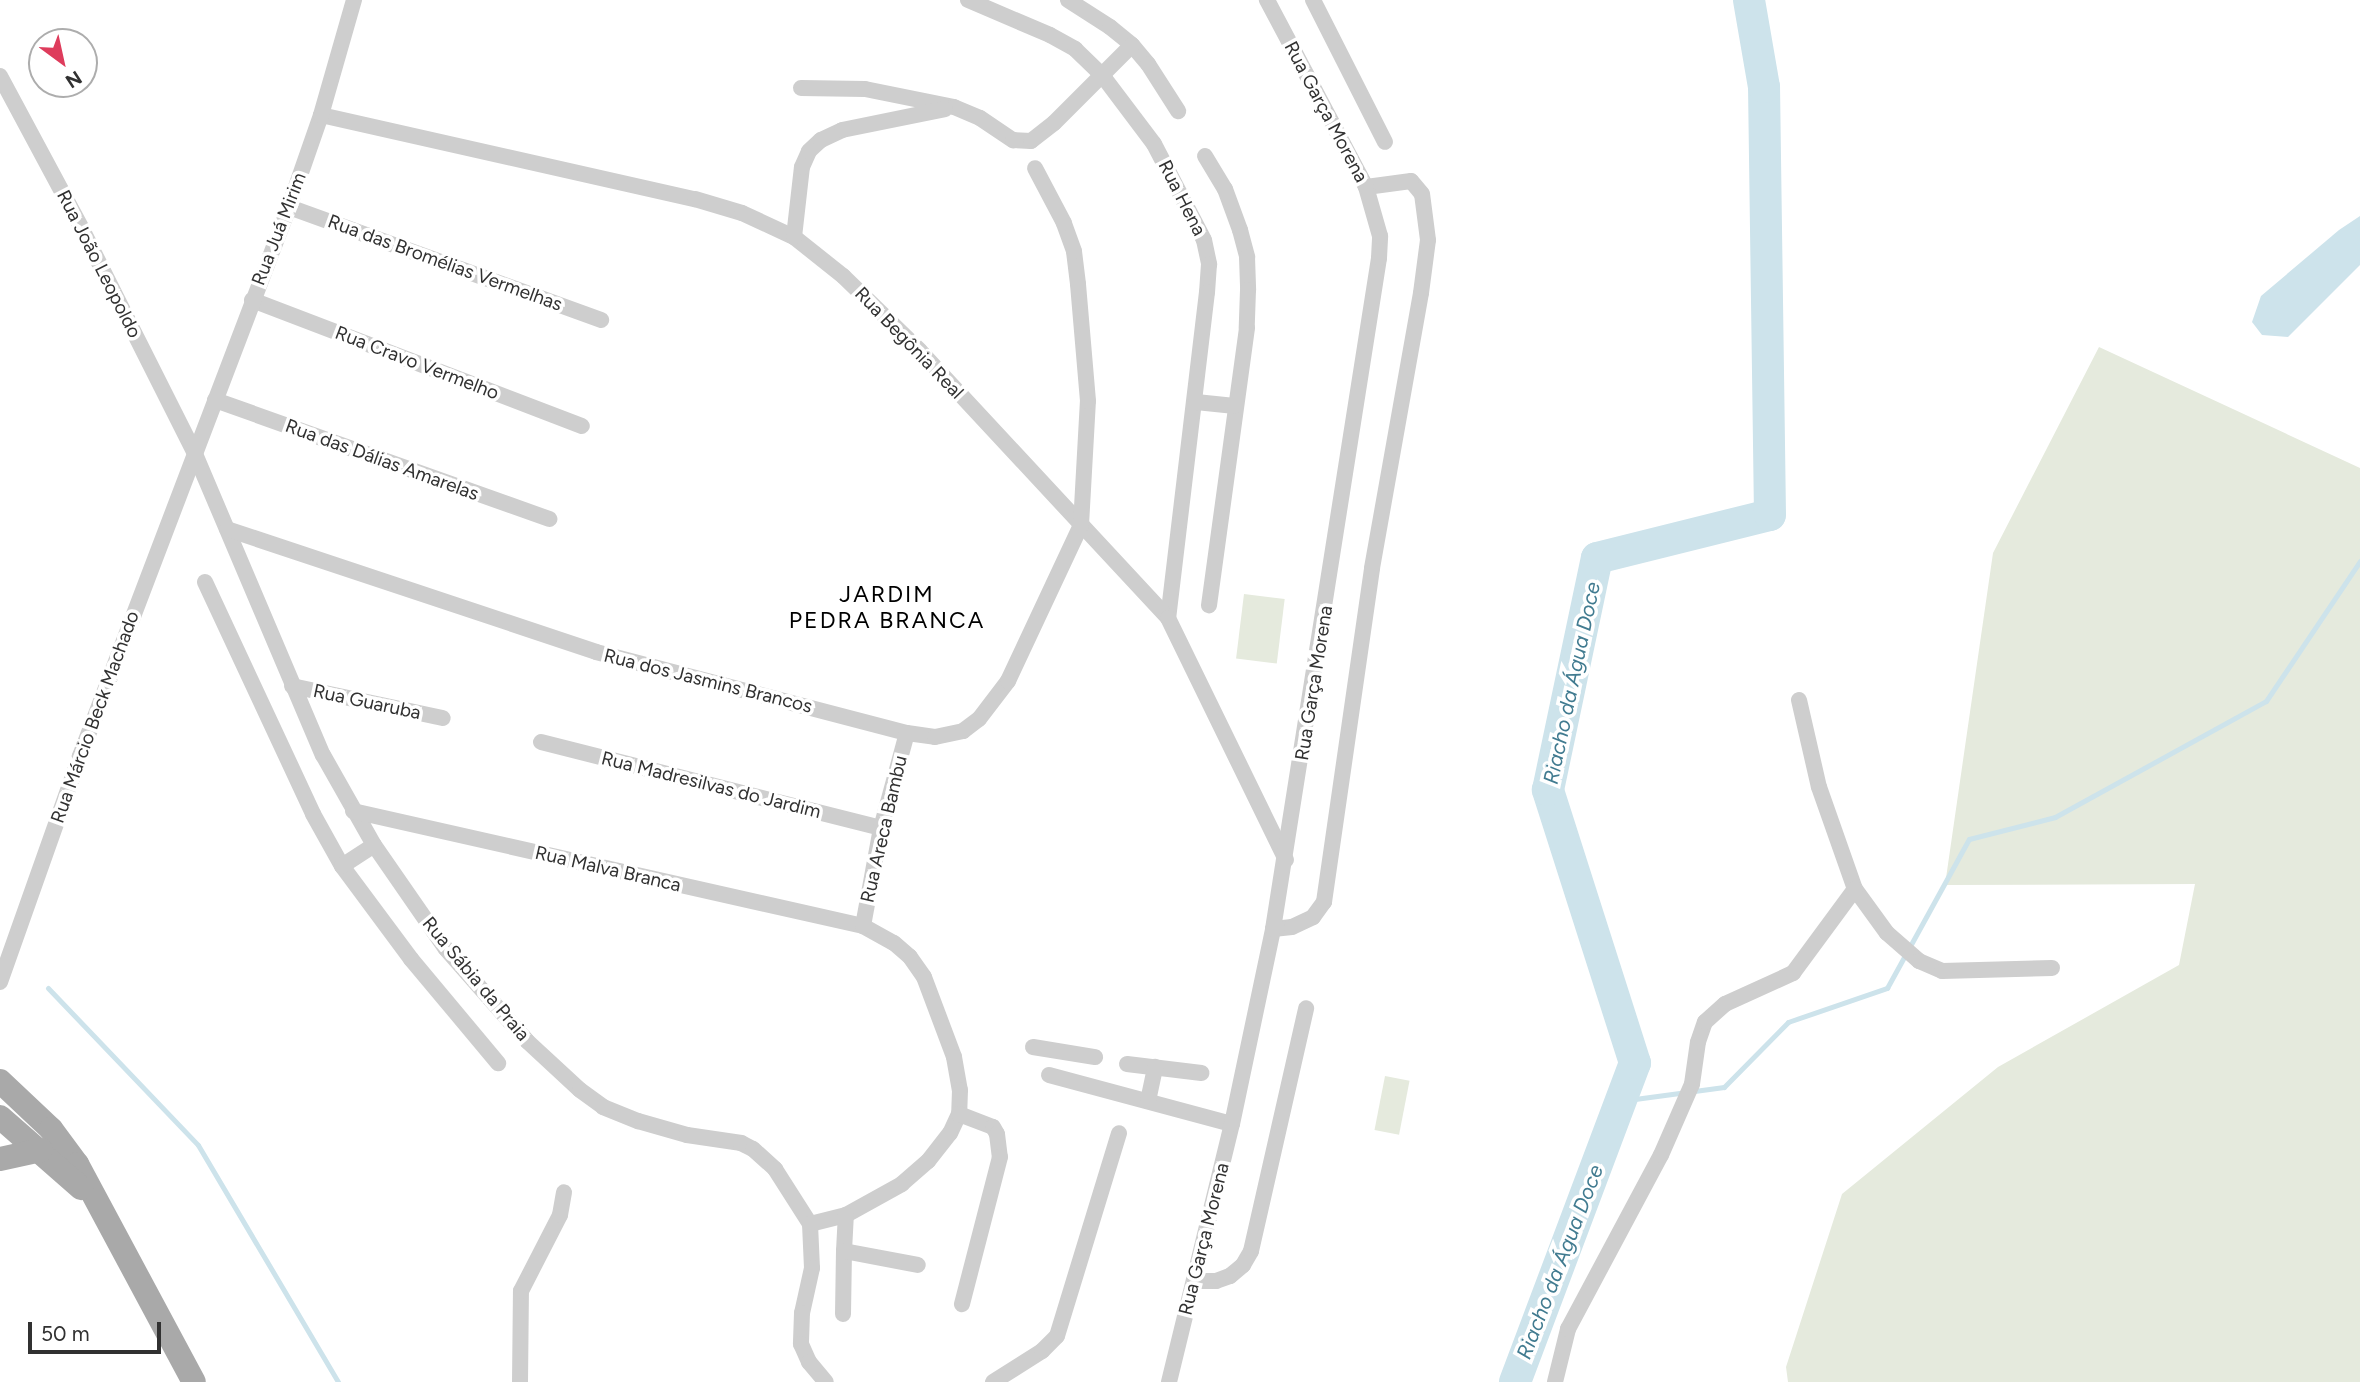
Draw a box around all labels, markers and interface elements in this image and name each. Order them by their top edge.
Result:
north arrow [28,28,98,98]
street label: Rua Garça Morena [1279,38,1373,186]
text: N [61,66,86,93]
street label: Rua Hena [1153,156,1211,240]
street label: Rua Juá Mirim [247,169,311,289]
street label: Rua João Leopoldo [52,186,146,342]
street label: Rua das Bromélias Vermelhas [325,210,565,316]
street label: Rua Begônia Real [850,282,968,404]
street label: Rua Cravo Vermelho [332,321,502,405]
street label: Rua das Dálias Amarelas [282,414,482,506]
district label: JARDIM PEDRA BRANCA [790,580,984,634]
water label: Riacho da Água Doce [1538,580,1606,786]
street label: Rua Garça Morena [1291,604,1337,762]
street label: Rua Márcio Beck Machado [46,608,144,826]
street label: Rua dos Jasmins Brancos [601,644,815,718]
street label: Rua Guaruba [311,679,423,725]
street label: Rua Madresilvas do Jardim [599,747,823,823]
street label: Rua Areca Bambu [856,753,912,905]
street label: Rua Malva Branca [533,841,683,897]
street label: Rua Sábia da Praia [418,912,534,1046]
street label: Rua Garça Morena [1174,1160,1234,1318]
water label: Riacho da Água Doce [1511,1161,1609,1363]
scale bar [32,1308,164,1352]
text: 50 m [41,1321,90,1346]

